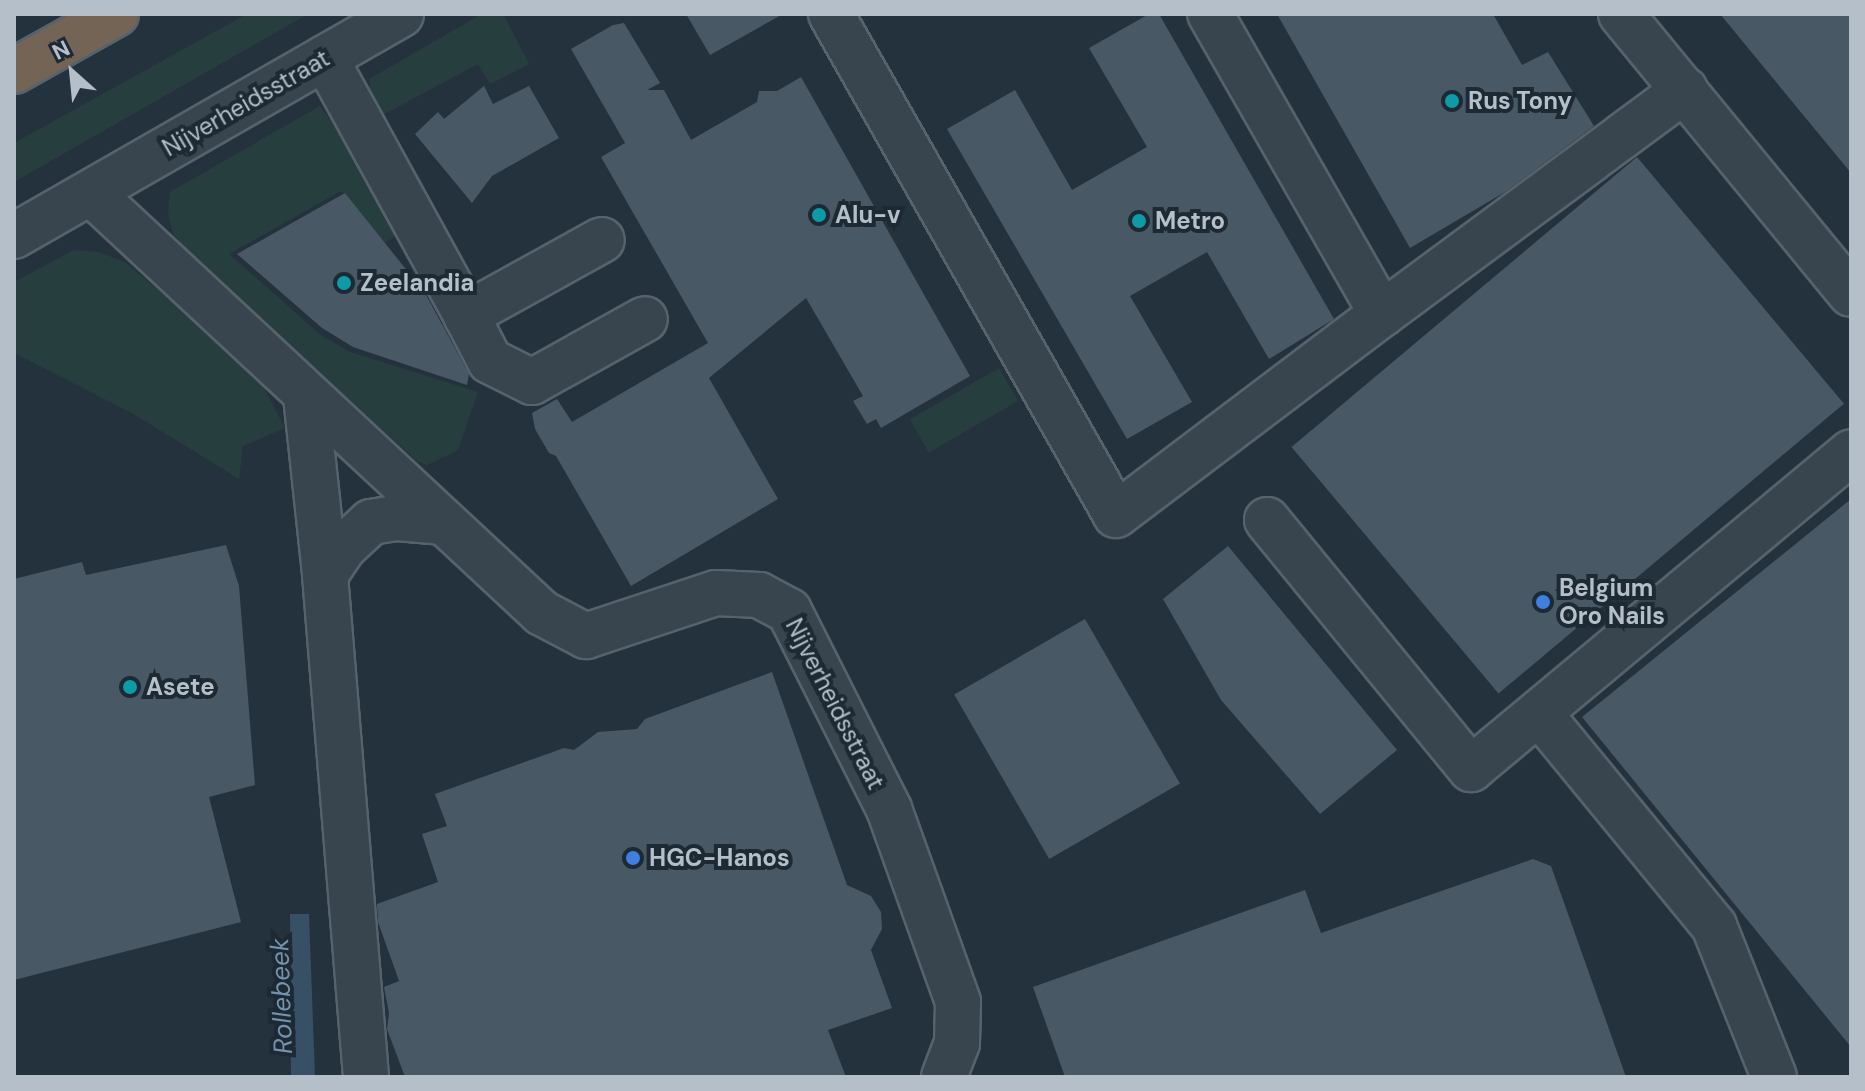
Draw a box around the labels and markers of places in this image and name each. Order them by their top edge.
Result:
place label: Rus Tony [1468,87,1572,115]
marker: Rus Tony [1443,92,1461,110]
place label: Alu-v [835,201,901,229]
marker: Alu-v [810,206,828,224]
place label: Metro [1155,207,1225,235]
marker: Metro [1130,212,1148,230]
place label: Zeelandia [360,269,474,297]
marker: Zeelandia [335,274,353,292]
place label: Belgium Oro Nails [1559,574,1665,630]
marker: Belgium Oro Nails [1534,593,1552,611]
place label: Asete [146,673,215,701]
marker: Asete [121,678,139,696]
place label: HGC-Hanos [649,844,790,872]
marker: HGC-Hanos [624,849,642,867]

